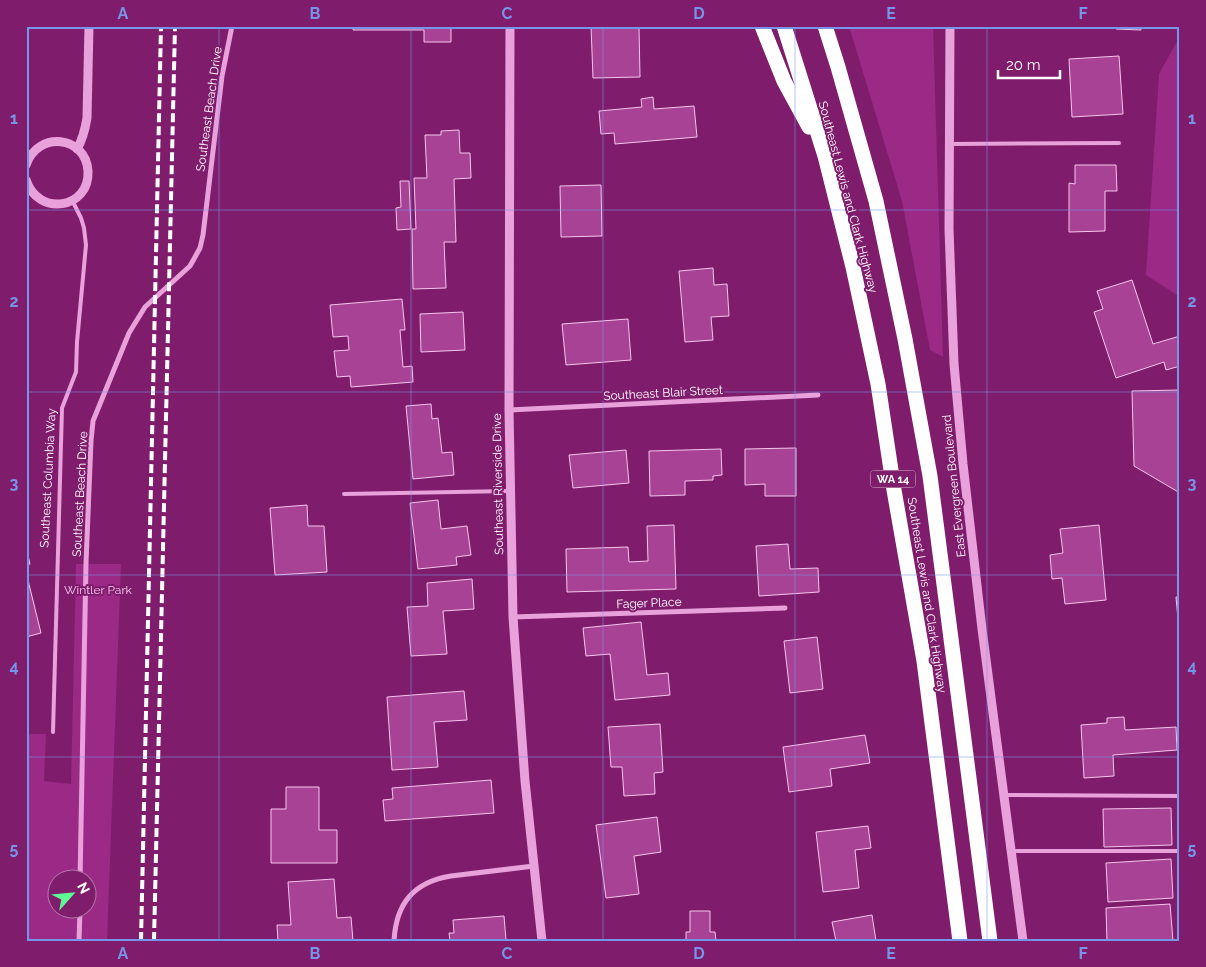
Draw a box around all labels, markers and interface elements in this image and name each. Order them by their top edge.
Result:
text: A [118,4,129,23]
text: B [310,4,321,23]
text: C [502,4,513,23]
text: D [693,4,705,23]
text: E [886,4,896,23]
text: F [1078,4,1088,23]
street label: Southeast Beach Drive [193,46,225,172]
scale bar [998,48,1061,80]
text: 20 m [1006,56,1041,74]
street label: Southeast Lewis and Clark Highway [816,100,881,295]
text: 1 [10,109,18,128]
text: 1 [1188,109,1196,128]
text: 2 [9,292,19,311]
text: 2 [1187,292,1197,311]
street label: Southeast Blair Street [603,383,723,403]
street label: Southeast Columbia Way [37,407,59,548]
street label: Southeast Riverside Drive [490,413,506,555]
street label: East Evergreen Boulevard [940,414,968,558]
street label: Southeast Beach Drive [70,431,90,557]
road number: WA 14 [870,470,916,488]
text: 3 [10,474,19,493]
text: 3 [1188,474,1197,493]
street label: Southeast Lewis and Clark Highway [905,496,949,694]
park label: Wintler Park [64,583,133,597]
street label: Fager Place [616,595,682,611]
text: 4 [9,657,19,676]
text: 4 [1187,657,1197,676]
text: 5 [10,839,19,858]
text: 5 [1188,839,1197,858]
north arrow [48,870,98,920]
text: N [74,880,93,896]
text: A [118,944,129,963]
text: B [310,944,321,963]
text: C [502,944,513,963]
text: D [693,944,705,963]
text: E [886,944,896,963]
text: F [1078,944,1088,963]

